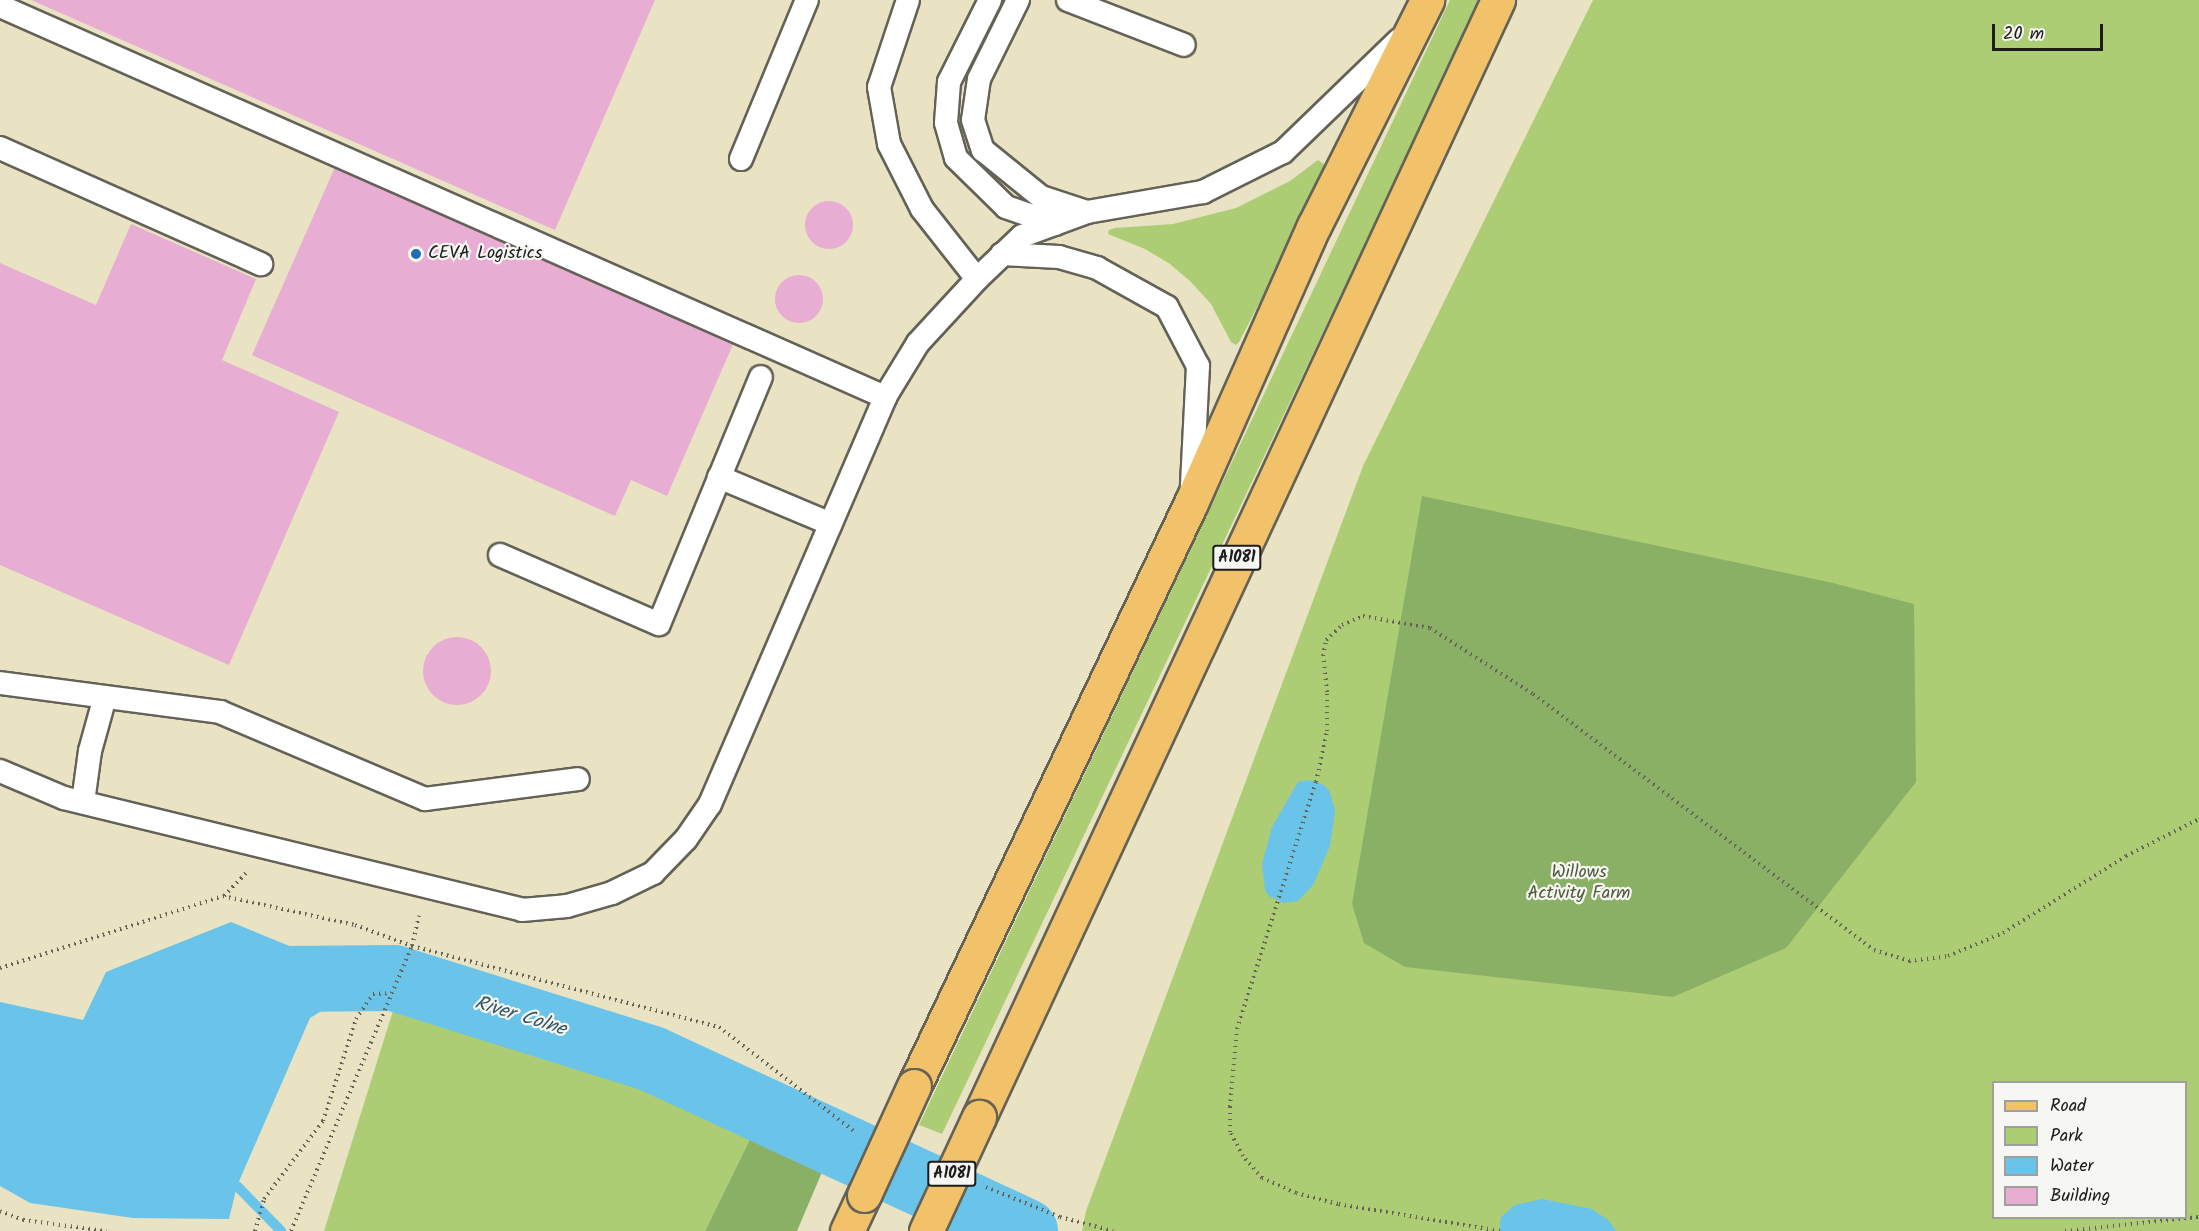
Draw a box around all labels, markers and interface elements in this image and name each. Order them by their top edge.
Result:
scale bar [1995,12,2106,50]
text: 20 m [2003,20,2044,49]
place label: CEVA Logistics [428,243,542,265]
marker: CEVA Logistics [409,247,423,261]
road number: A1081 [1212,545,1262,571]
park label: Willows Activity Farm [1528,863,1630,906]
water label: River Colne [471,992,569,1042]
legend [1992,1081,2187,1219]
text: Road [2050,1092,2086,1121]
text: Park [2050,1122,2083,1151]
text: Water [2050,1152,2094,1181]
road number: A1081 [926,1161,978,1187]
text: Building [2050,1182,2110,1211]

